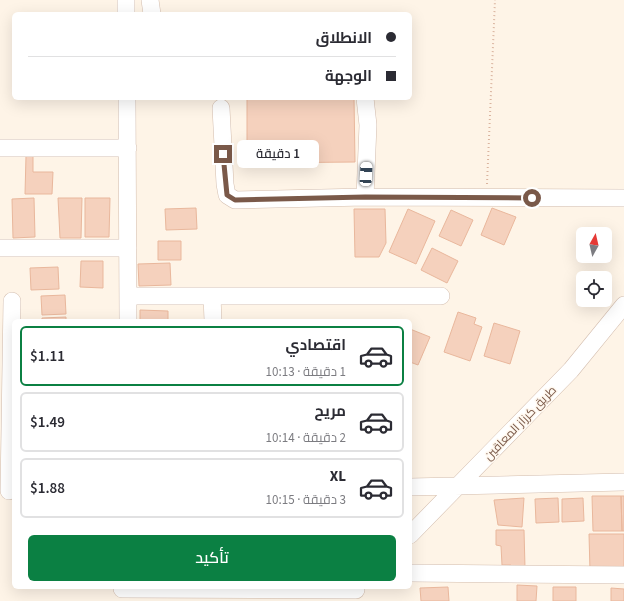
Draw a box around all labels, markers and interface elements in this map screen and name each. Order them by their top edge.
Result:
text: الانطلاق [316,28,372,49]
text: الوجهة [325,66,372,87]
callout: 1 دقيقة [237,140,319,168]
route end [214,145,232,163]
text: 1 دقيقة [256,145,300,163]
car [359,162,373,186]
route start [523,189,541,207]
north arrow [576,227,612,263]
map controls [576,227,612,307]
button: locate [576,271,612,307]
text: اقتصادي [286,335,346,356]
icon: car [358,338,394,374]
text: $1.11 [30,346,65,367]
text: 1 دقيقة · 10:13 [266,363,346,381]
street label: طريق كرزاز المعاقين [480,382,561,464]
text: مريح [314,401,346,422]
icon: car [358,404,394,440]
text: $1.49 [30,412,65,433]
text: 2 دقيقة · 10:14 [266,429,346,447]
text: XL [330,466,346,487]
icon: car [358,470,394,506]
text: $1.88 [30,478,65,499]
text: 3 دقيقة · 10:15 [266,491,346,509]
button: تأكيد [28,535,396,581]

